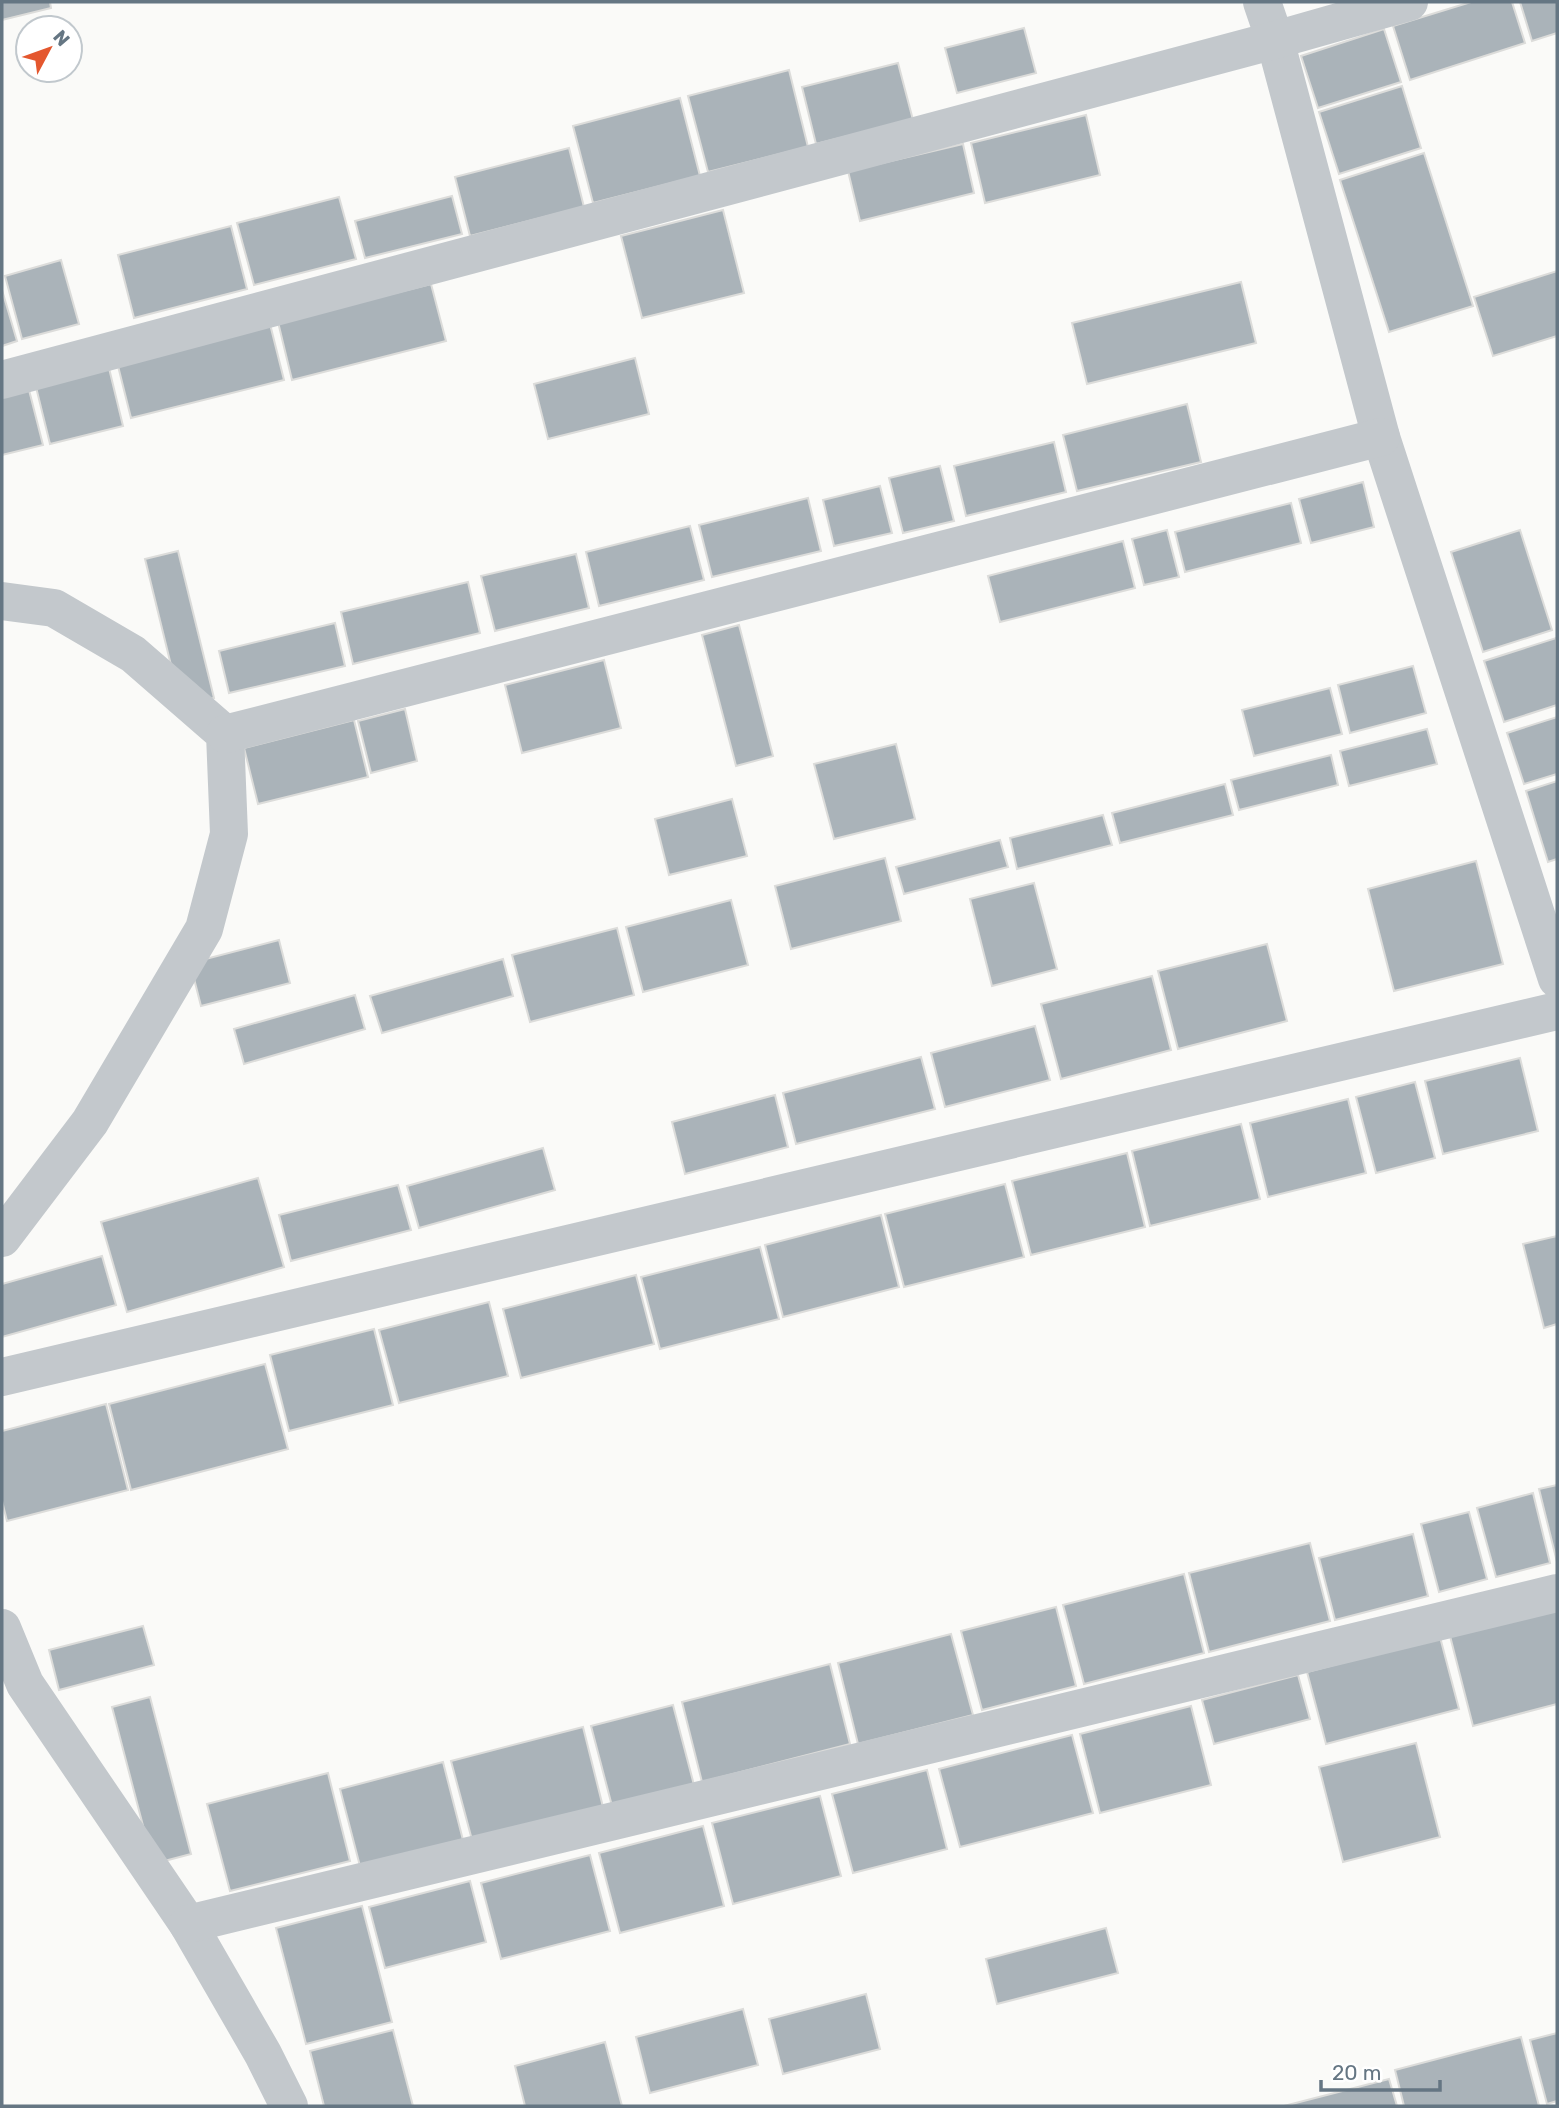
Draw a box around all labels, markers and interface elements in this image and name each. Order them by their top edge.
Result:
north arrow [14,14,84,84]
text: N [48,25,75,51]
scale bar [1321,2048,1440,2092]
text: 20 m [1332,2060,1381,2085]

